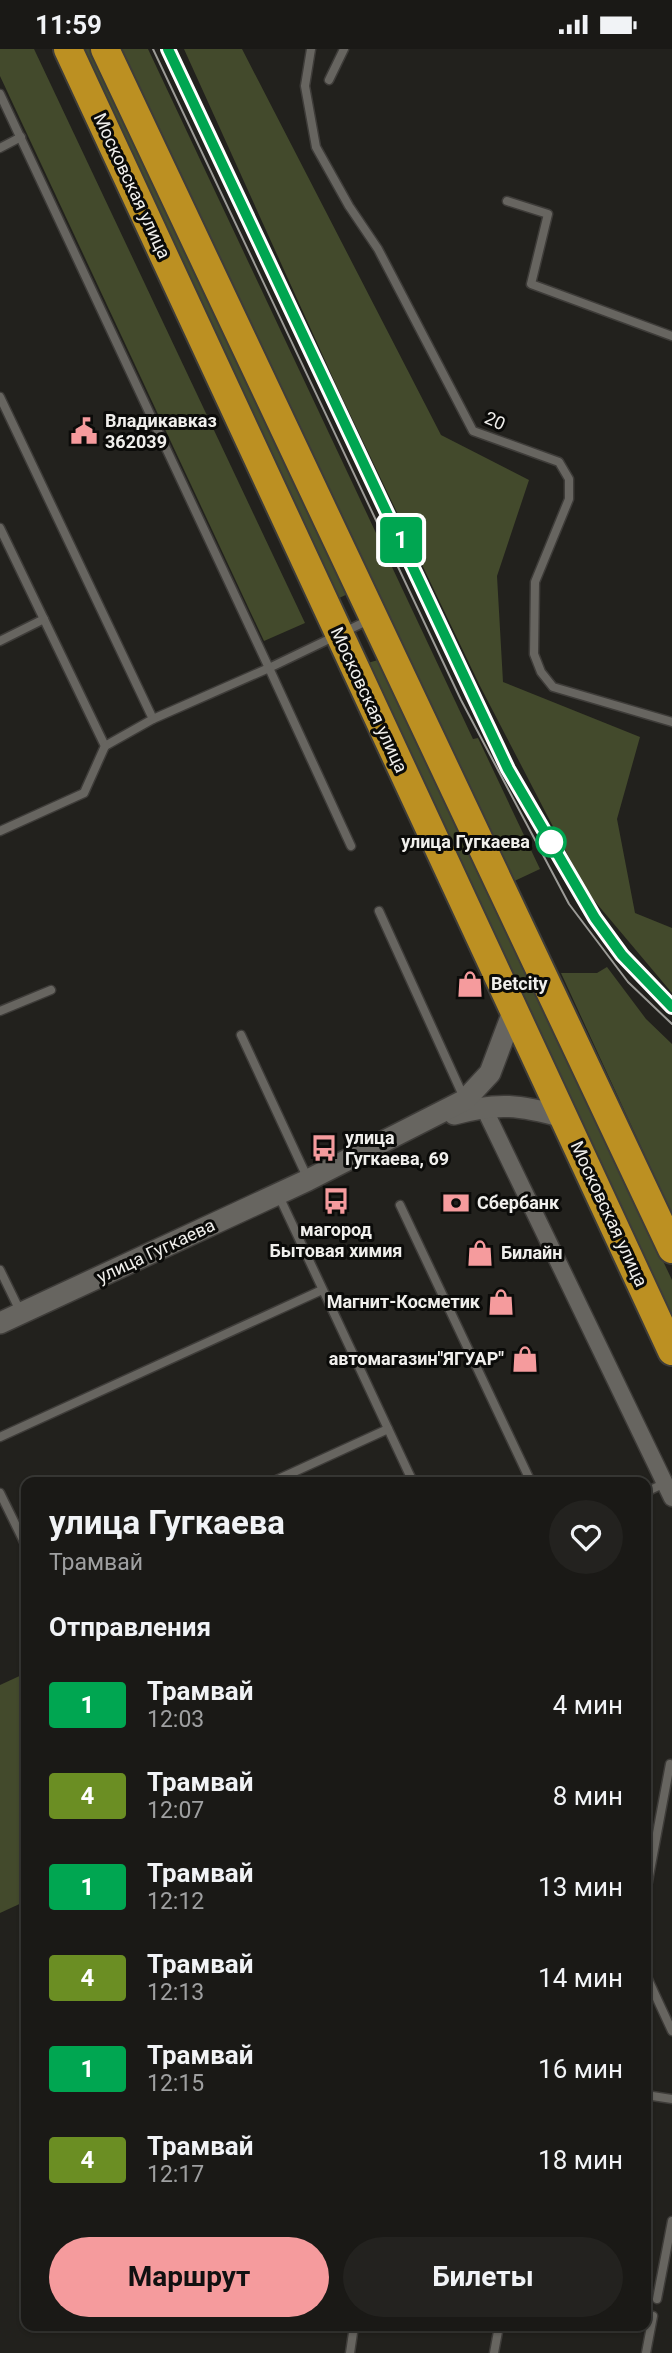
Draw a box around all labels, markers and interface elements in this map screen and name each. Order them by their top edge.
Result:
text: 11:59 [35,10,102,40]
street label: Московская улица [90,110,175,262]
street label: 20 [482,407,509,434]
place label: Владикавказ 362039 [105,410,217,452]
public building icon: Владикавказ 362039 [69,416,99,446]
line badge: 1 [378,517,424,563]
text: 1 [394,526,408,554]
street label: Московская улица [327,624,412,776]
marker: улица Гугкаева [536,827,566,857]
place label: улица Гугкаева [401,831,530,852]
shop icon: Betcity [455,969,485,999]
place label: Betcity [491,973,549,994]
place label: улица Гугкаева, 69 [345,1127,449,1169]
bus stop icon: улица Гугкаева, 69 [309,1133,339,1163]
street label: Московская улица [567,1138,652,1290]
bus stop icon: магород Бытовая химия [321,1186,351,1216]
bank icon: Сбербанк [441,1188,471,1218]
place label: Сбербанк [477,1192,560,1213]
street label: улица Гугкаева [93,1214,218,1287]
place label: магород Бытовая химия [270,1219,402,1261]
shop icon: Билайн [465,1238,495,1268]
place label: Билайн [501,1242,562,1263]
shop icon: Магнит-Косметик [486,1287,516,1317]
place label: Магнит-Косметик [327,1291,481,1312]
shop icon: автомагазин"ЯГУАР" [510,1344,540,1374]
place label: автомагазин"ЯГУАР" [329,1348,504,1369]
button: heart [549,1500,623,1574]
text: улица Гугкаева [49,1503,285,1542]
text: Трамвай [49,1549,143,1576]
text: Отправления [49,1612,211,1642]
text: Трамвай [147,1676,254,1706]
text: 4 мин [553,1690,623,1720]
text: 1 [81,1691,94,1719]
text: 12:03 [147,1706,204,1733]
text: Трамвай [147,1767,254,1797]
text: 8 мин [553,1781,623,1811]
text: 4 [81,1782,94,1810]
text: 12:07 [147,1797,204,1824]
text: Трамвай [147,1858,254,1888]
text: 13 мин [538,1872,623,1902]
text: 1 [81,1873,94,1901]
text: 12:12 [147,1888,204,1915]
text: Трамвай [147,1949,254,1979]
text: 14 мин [538,1963,623,1993]
text: 4 [81,1964,94,1992]
text: 12:13 [147,1979,204,2006]
text: Трамвай [147,2040,254,2070]
text: 16 мин [538,2054,623,2084]
text: 1 [81,2055,94,2083]
text: 12:15 [147,2070,204,2097]
text: Трамвай [147,2131,254,2161]
text: 18 мин [538,2145,623,2175]
text: 4 [81,2146,94,2174]
text: 12:17 [147,2161,204,2188]
button: Маршрут [49,2237,329,2317]
button: Билеты [343,2237,623,2317]

